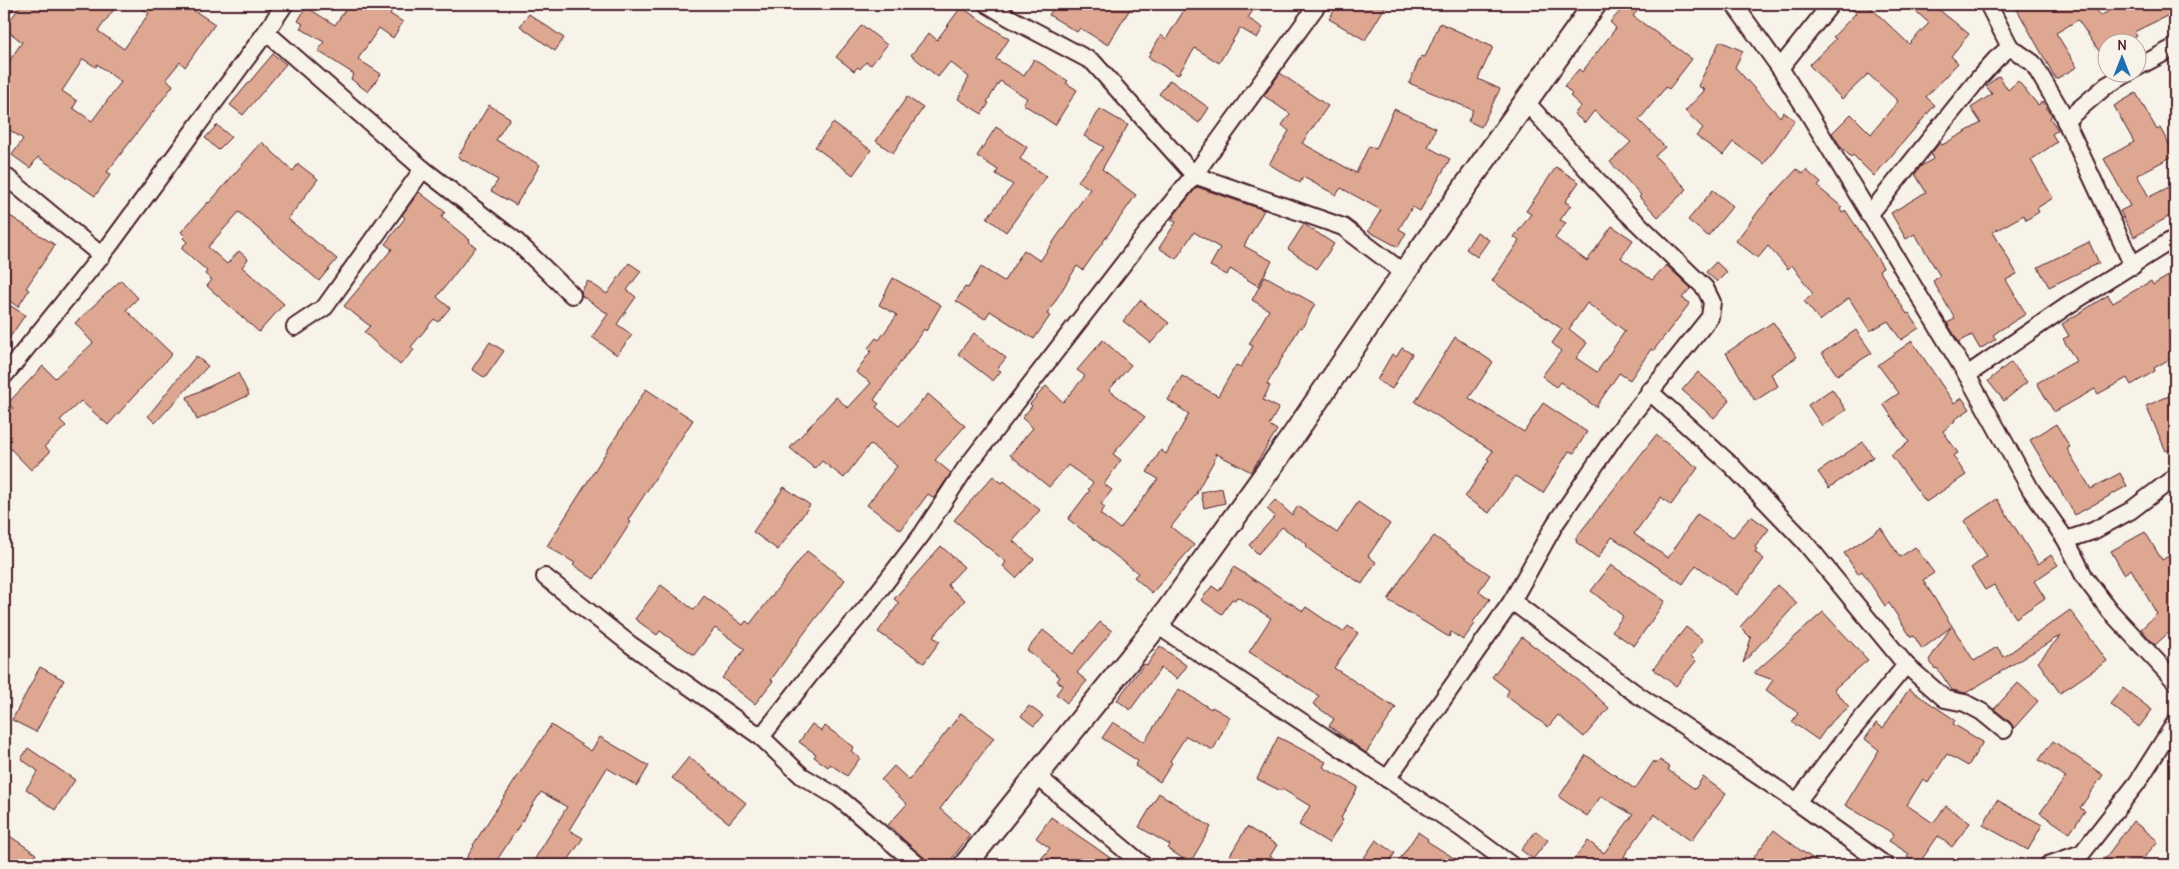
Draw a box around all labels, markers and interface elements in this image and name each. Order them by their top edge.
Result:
north arrow [2096,32,2146,82]
text: N [2117,36,2127,54]

